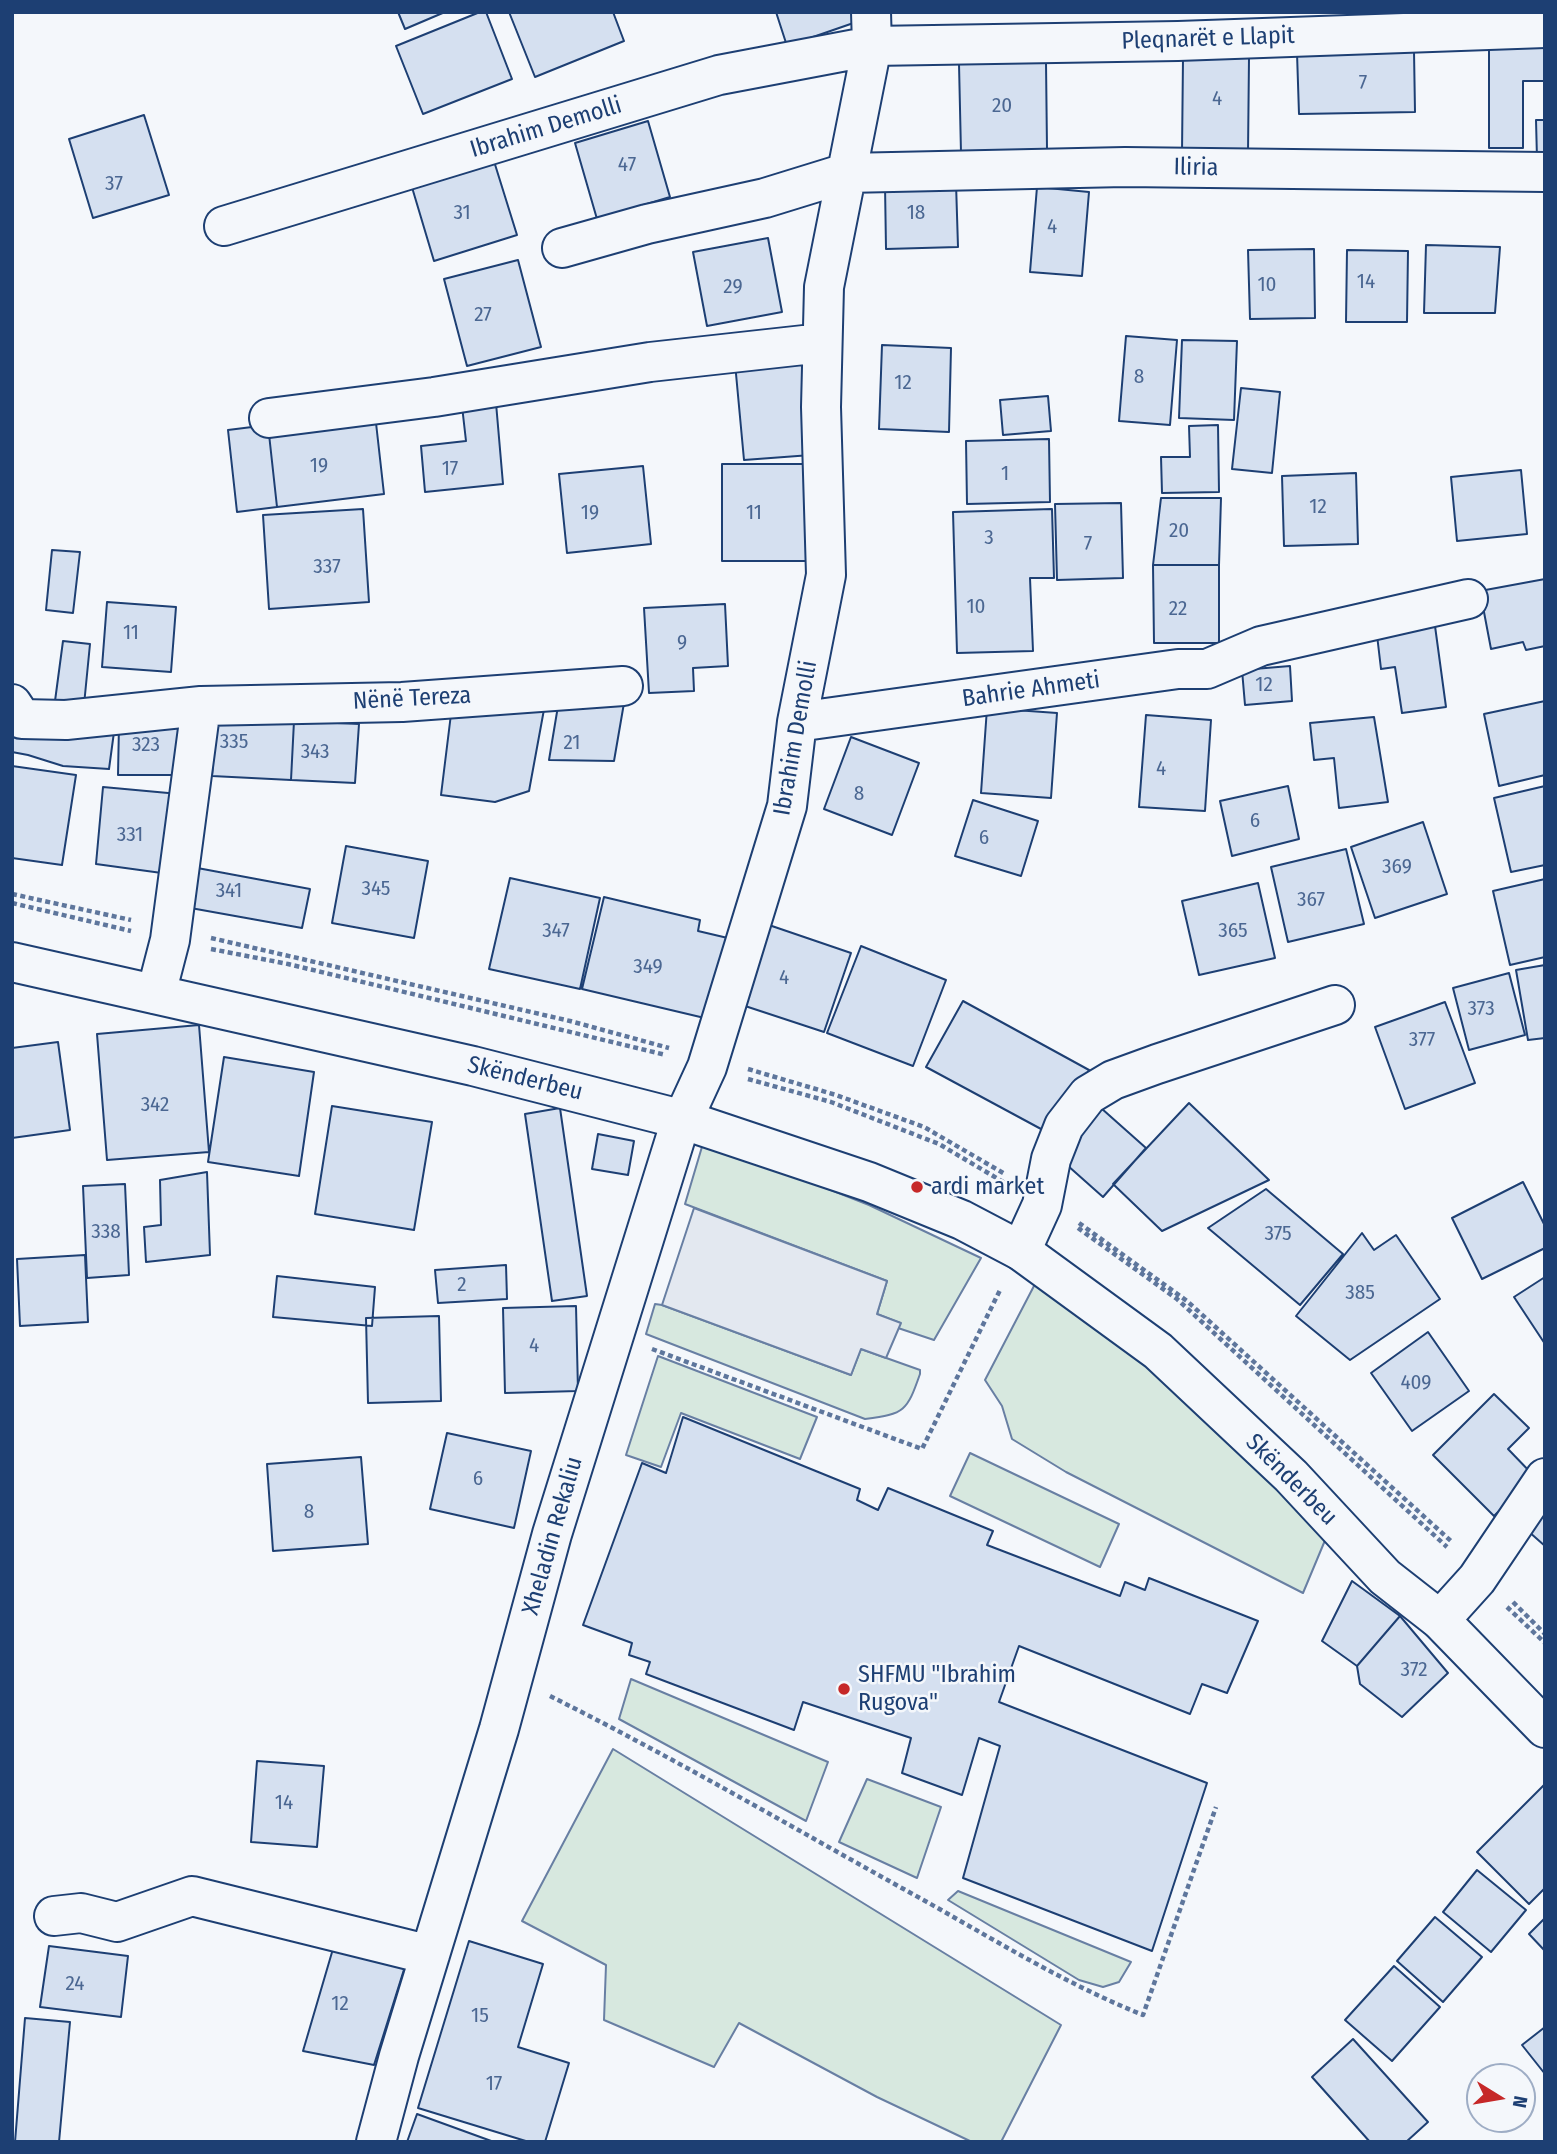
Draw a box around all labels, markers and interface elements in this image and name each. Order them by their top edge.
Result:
street label: Pleqnarët e Llapit [1121,22,1295,56]
house number: 7 [1359,70,1367,96]
house number: 4 [1212,86,1222,112]
street label: Ibrahim Demolli [467,91,625,165]
house number: 20 [992,93,1012,119]
house number: 47 [618,152,636,178]
street label: Iliria [1173,153,1219,183]
house number: 37 [105,171,123,197]
house number: 31 [453,200,471,226]
house number: 18 [907,200,925,226]
house number: 4 [1047,214,1057,240]
house number: 14 [1357,269,1375,295]
house number: 10 [1257,272,1277,298]
house number: 29 [723,274,743,300]
house number: 27 [474,302,492,328]
house number: 8 [1134,364,1144,390]
house number: 12 [894,370,912,396]
house number: 19 [310,453,328,479]
house number: 17 [442,456,458,482]
house number: 1 [1001,461,1009,487]
house number: 12 [1309,494,1327,520]
house number: 19 [581,500,599,526]
house number: 11 [746,500,762,526]
house number: 20 [1169,518,1189,544]
house number: 3 [984,525,994,551]
house number: 7 [1084,531,1092,557]
house number: 337 [313,554,341,580]
house number: 10 [966,594,986,620]
house number: 22 [1169,596,1187,622]
house number: 11 [123,620,139,646]
house number: 9 [677,630,687,656]
street label: Ibrahim Demolli [768,658,824,818]
street label: Bahrie Ahmeti [960,666,1102,714]
house number: 12 [1255,672,1273,698]
street label: Nënë Tereza [352,682,472,716]
house number: 335 [220,729,248,755]
house number: 21 [564,730,580,756]
house number: 323 [132,732,160,758]
house number: 343 [301,739,329,765]
house number: 4 [1156,756,1166,782]
house number: 8 [854,781,864,807]
house number: 6 [1250,808,1260,834]
house number: 331 [117,822,143,848]
house number: 6 [979,825,989,851]
house number: 369 [1382,854,1412,880]
house number: 345 [362,876,390,902]
house number: 341 [216,878,242,904]
house number: 367 [1297,887,1325,913]
house number: 347 [542,918,570,944]
house number: 365 [1218,918,1248,944]
house number: 349 [633,954,663,980]
house number: 4 [779,965,789,991]
house number: 373 [1467,996,1495,1022]
house number: 377 [1409,1027,1435,1053]
street label: Skënderbeu [464,1051,586,1107]
house number: 342 [141,1092,169,1118]
place label: ardi market [931,1173,1044,1201]
marker: ardi market [909,1179,925,1195]
house number: 338 [91,1219,121,1245]
house number: 375 [1264,1221,1292,1247]
house number: 2 [457,1272,467,1298]
house number: 385 [1345,1280,1375,1306]
house number: 4 [529,1333,539,1359]
house number: 409 [1400,1370,1432,1396]
street label: Skënderbeu [1239,1428,1343,1532]
street label: Xheladin Rekaliu [517,1454,589,1618]
house number: 6 [473,1466,483,1492]
house number: 8 [304,1499,314,1525]
house number: 372 [1401,1657,1427,1683]
place label: SHFMU "Ibrahim Rugova" [858,1661,1016,1717]
marker: SHFMU "Ibrahim Rugova" [836,1681,852,1697]
house number: 14 [275,1790,293,1816]
house number: 24 [65,1971,85,1997]
house number: 12 [331,1991,349,2017]
house number: 15 [471,2003,489,2029]
north arrow [1466,2063,1536,2133]
house number: 17 [486,2071,502,2097]
text: N [1508,2094,1533,2109]

